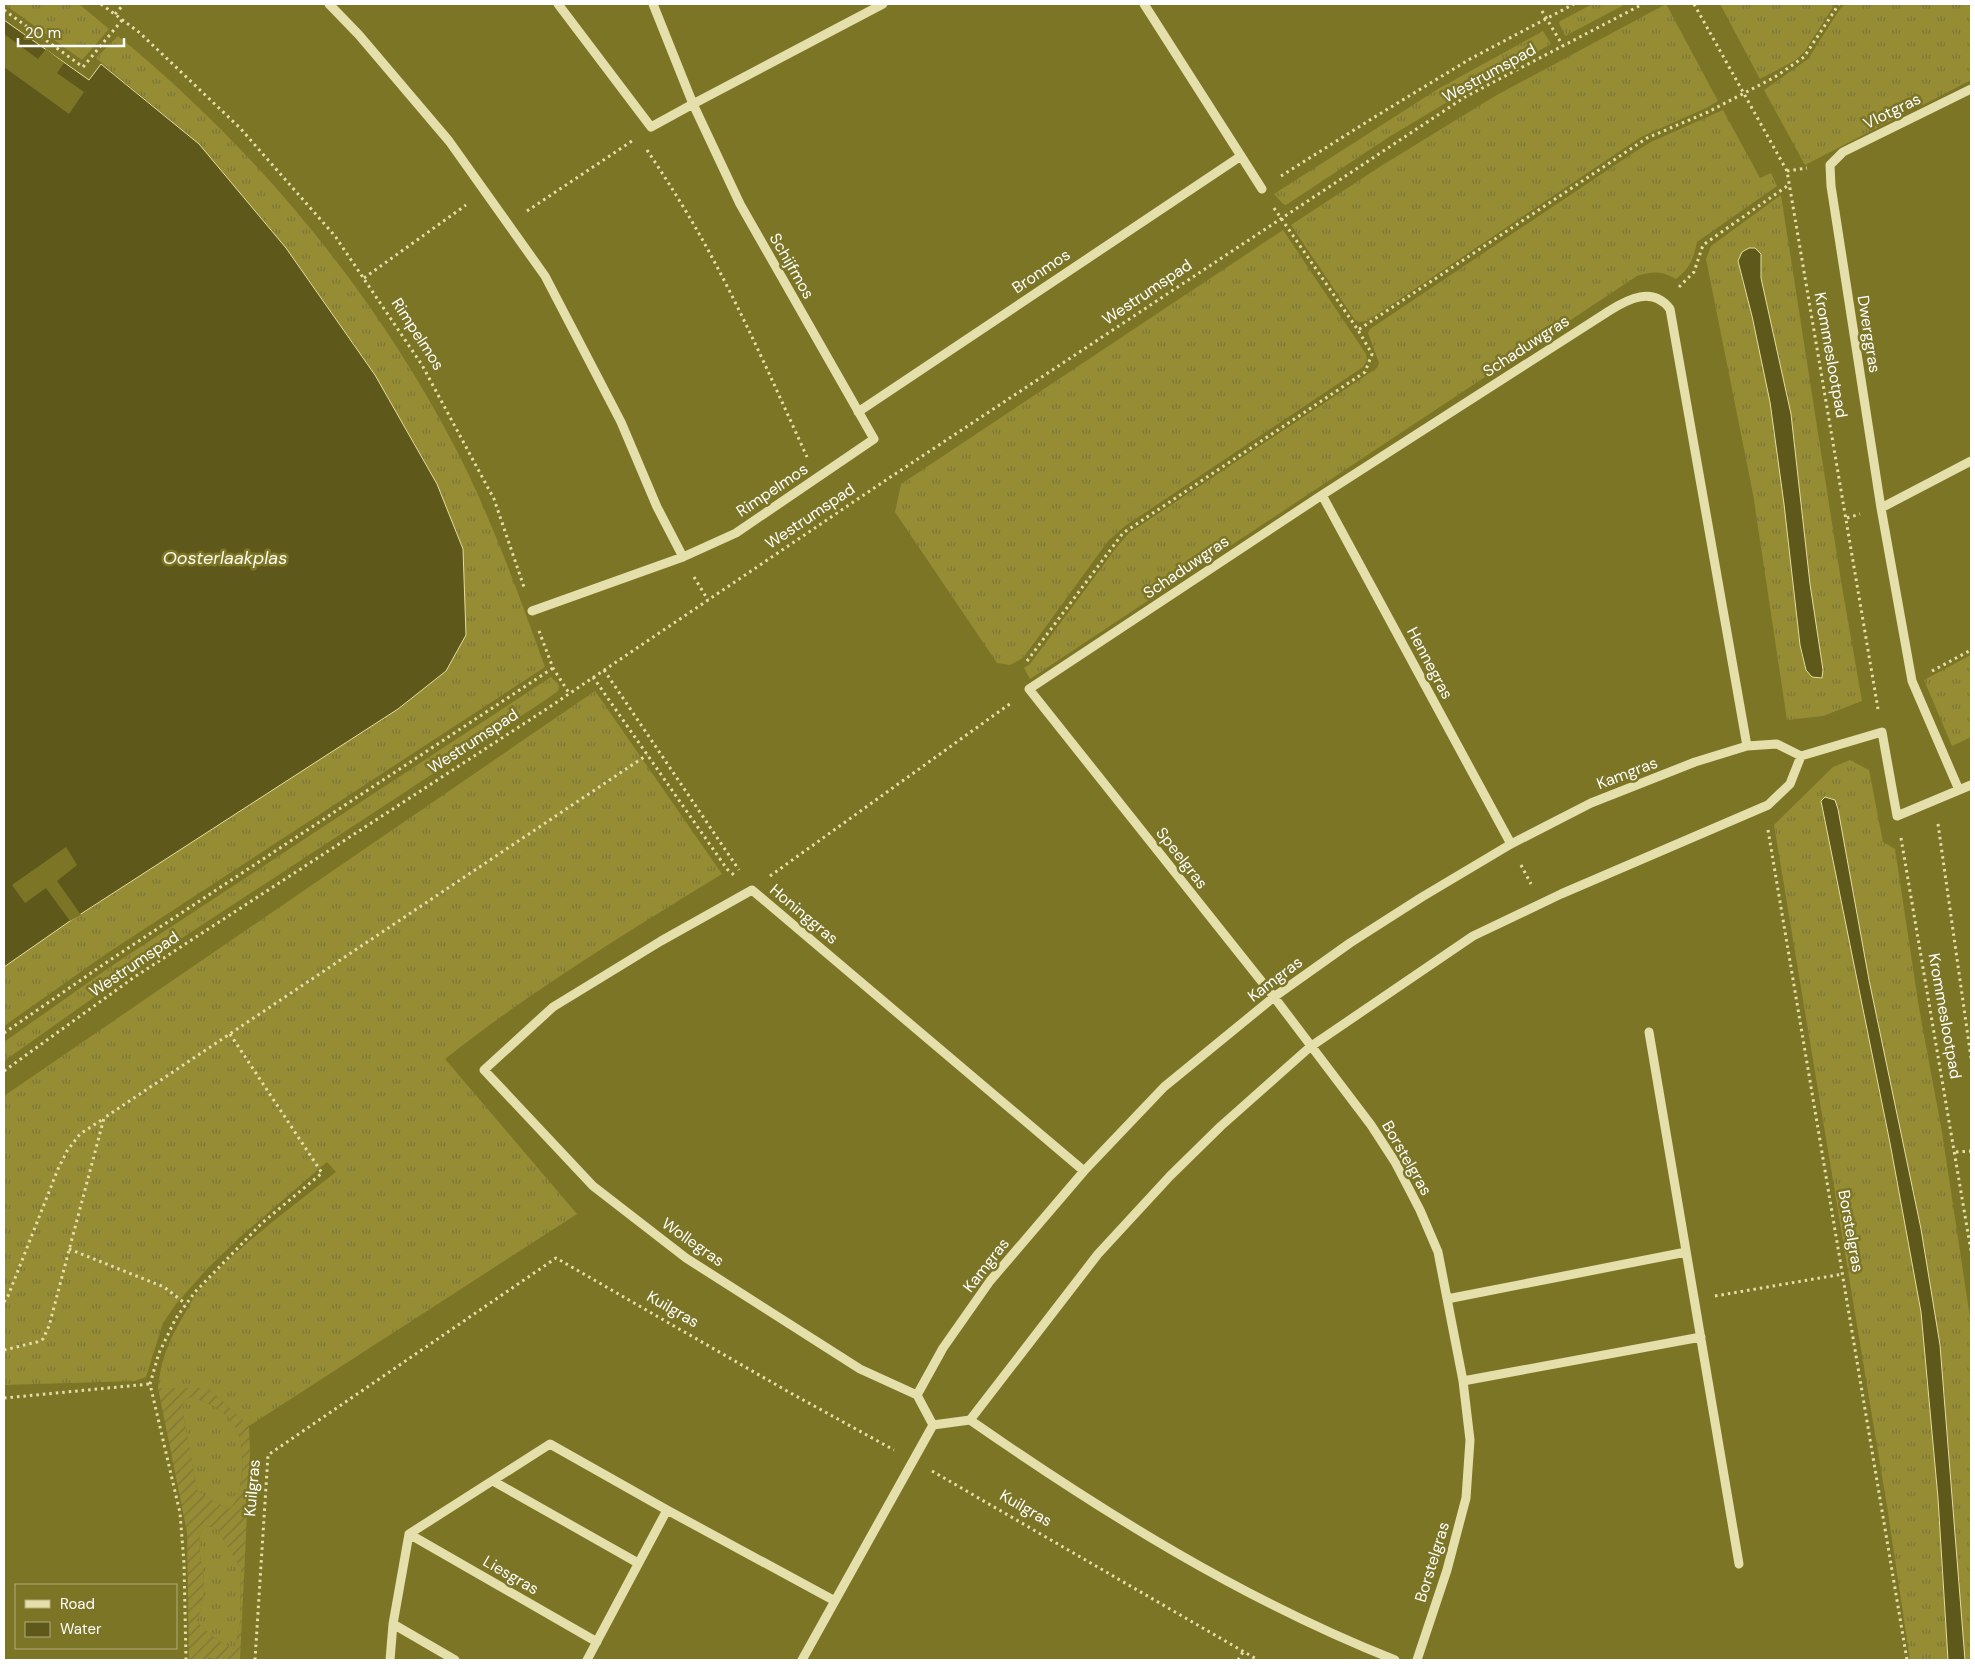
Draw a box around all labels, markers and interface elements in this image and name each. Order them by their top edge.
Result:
scale bar [18,15,124,47]
text: 20 m [25,23,61,43]
street label: Westrumspad [1438,39,1540,107]
street label: Vlotgras [1860,88,1924,134]
street label: Schijfmos [765,229,819,303]
street label: Bronmos [1008,244,1074,298]
street label: Westrumspad [1098,254,1196,330]
street label: Krommeslootpad [1810,290,1852,420]
street label: Rimpelmos [387,294,449,374]
street label: Dwerggras [1853,294,1885,374]
street label: Schaduwgras [1479,310,1573,382]
street label: Rimpelmos [732,458,812,522]
street label: Westrumspad [761,478,859,554]
street label: Schaduwgras [1139,531,1233,603]
water label: Oosterlaakplas [163,546,287,570]
street label: Hennegras [1402,623,1458,703]
street label: Westrumspad [424,704,522,778]
street label: Kamgras [1594,752,1660,794]
street label: Speelgras [1151,823,1213,893]
street label: Honinggras [765,879,843,949]
street label: Westrumspad [85,926,183,1002]
street label: Kamgras [1243,951,1307,1007]
street label: Krommeslootpad [1924,951,1966,1081]
street label: Borstelgras [1377,1117,1437,1199]
street label: Borstelgras [1833,1188,1869,1274]
street label: Wollegras [658,1213,728,1271]
street label: Kamgras [958,1233,1014,1297]
street label: Kuilgras [643,1286,703,1332]
street label: Kuilgras [239,1459,265,1517]
street label: Kuilgras [996,1485,1056,1531]
street label: Borstelgras [1410,1519,1454,1605]
street label: Liesgras [479,1551,543,1599]
legend [15,1584,178,1649]
text: Road [60,1594,95,1614]
text: Water [60,1619,102,1639]

